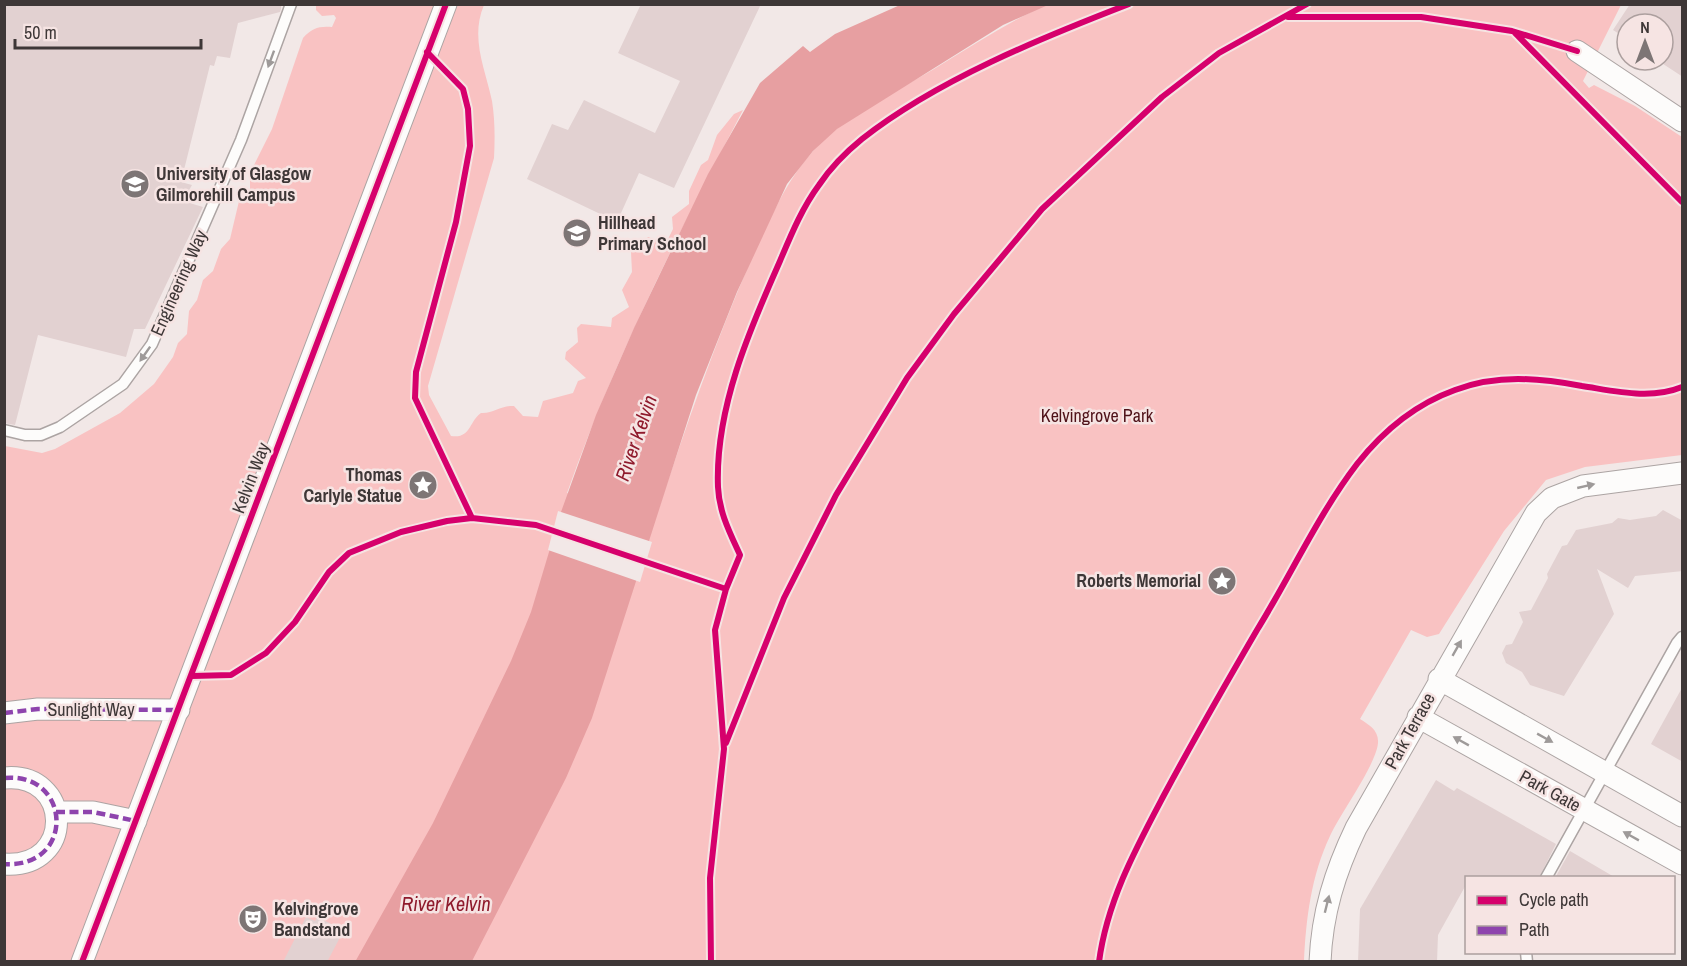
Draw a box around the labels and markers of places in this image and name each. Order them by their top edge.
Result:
place label: University of Glasgow Gilmorehill Campus [156,161,312,207]
school or university icon: University of Glasgow Gilmorehill Campus [119,168,151,200]
place label: Hillhead Primary School [598,210,706,256]
school or university icon: Hillhead Primary School [561,217,593,249]
place label: Thomas Carlyle Statue [304,462,402,508]
place icon: Thomas Carlyle Statue [407,469,439,501]
place icon: Roberts Memorial [1206,565,1238,597]
place label: Roberts Memorial [1076,568,1201,593]
place label: Kelvingrove Bandstand [274,896,359,942]
theatre icon: Kelvingrove Bandstand [237,903,269,935]

